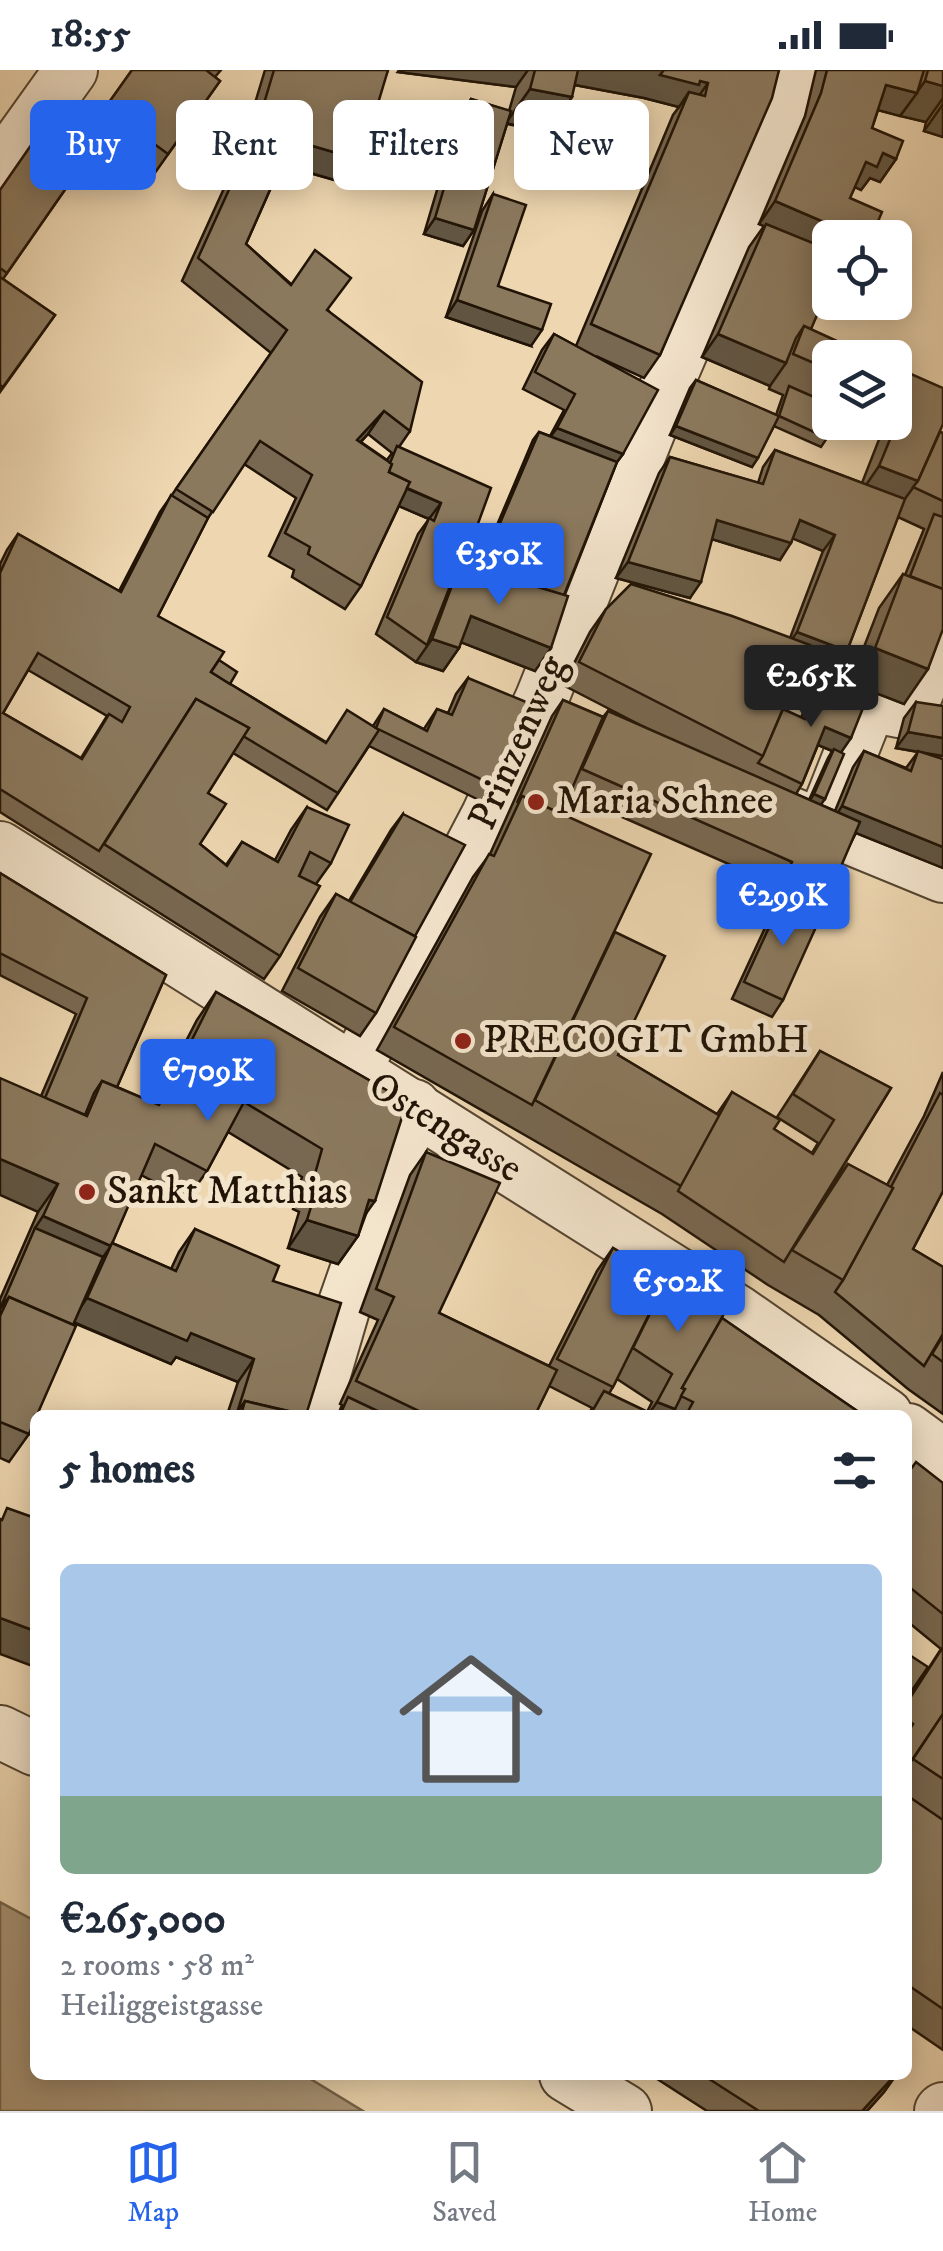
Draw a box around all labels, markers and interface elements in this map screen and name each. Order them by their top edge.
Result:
text: 18:55 [50,11,131,59]
chip: Buy [30,100,156,190]
chip: Rent [176,100,313,190]
chip: Filters [333,100,494,190]
chip: New [514,100,649,190]
map controls [812,220,912,440]
button: locate [812,220,912,320]
button: layers [812,340,912,440]
pin: €350K [429,523,569,608]
text: €350K [456,535,542,575]
pin: €265K [741,645,881,730]
street label: Prinzenweg [458,648,580,838]
text: €265K [766,657,856,697]
place label: Maria Schnee [556,777,773,827]
marker: Maria Schnee [525,791,547,813]
pin: €299K [713,864,853,949]
text: €299K [739,876,827,916]
place label: PRECOGIT GmbH [483,1016,809,1066]
marker: PRECOGIT GmbH [452,1030,474,1052]
pin: €709K [138,1039,278,1124]
text: €709K [162,1051,254,1091]
street label: Ostengasse [359,1061,531,1195]
place label: Sankt Matthias [107,1167,348,1217]
marker: Sankt Matthias [76,1181,98,1203]
pin: €502K [608,1250,748,1335]
text: €502K [633,1262,723,1302]
icon: filters [827,1443,882,1498]
text: 5 homes [60,1444,195,1496]
icon: home [381,1629,561,1809]
text: €265,000 [60,1894,226,1946]
text: 2 rooms · 58 m² [60,1946,254,1986]
text: Heiliggeistgasse [60,1986,263,2026]
tab: Map [126,2135,181,2230]
tab: Saved [432,2135,497,2230]
tab: Home [748,2135,817,2230]

